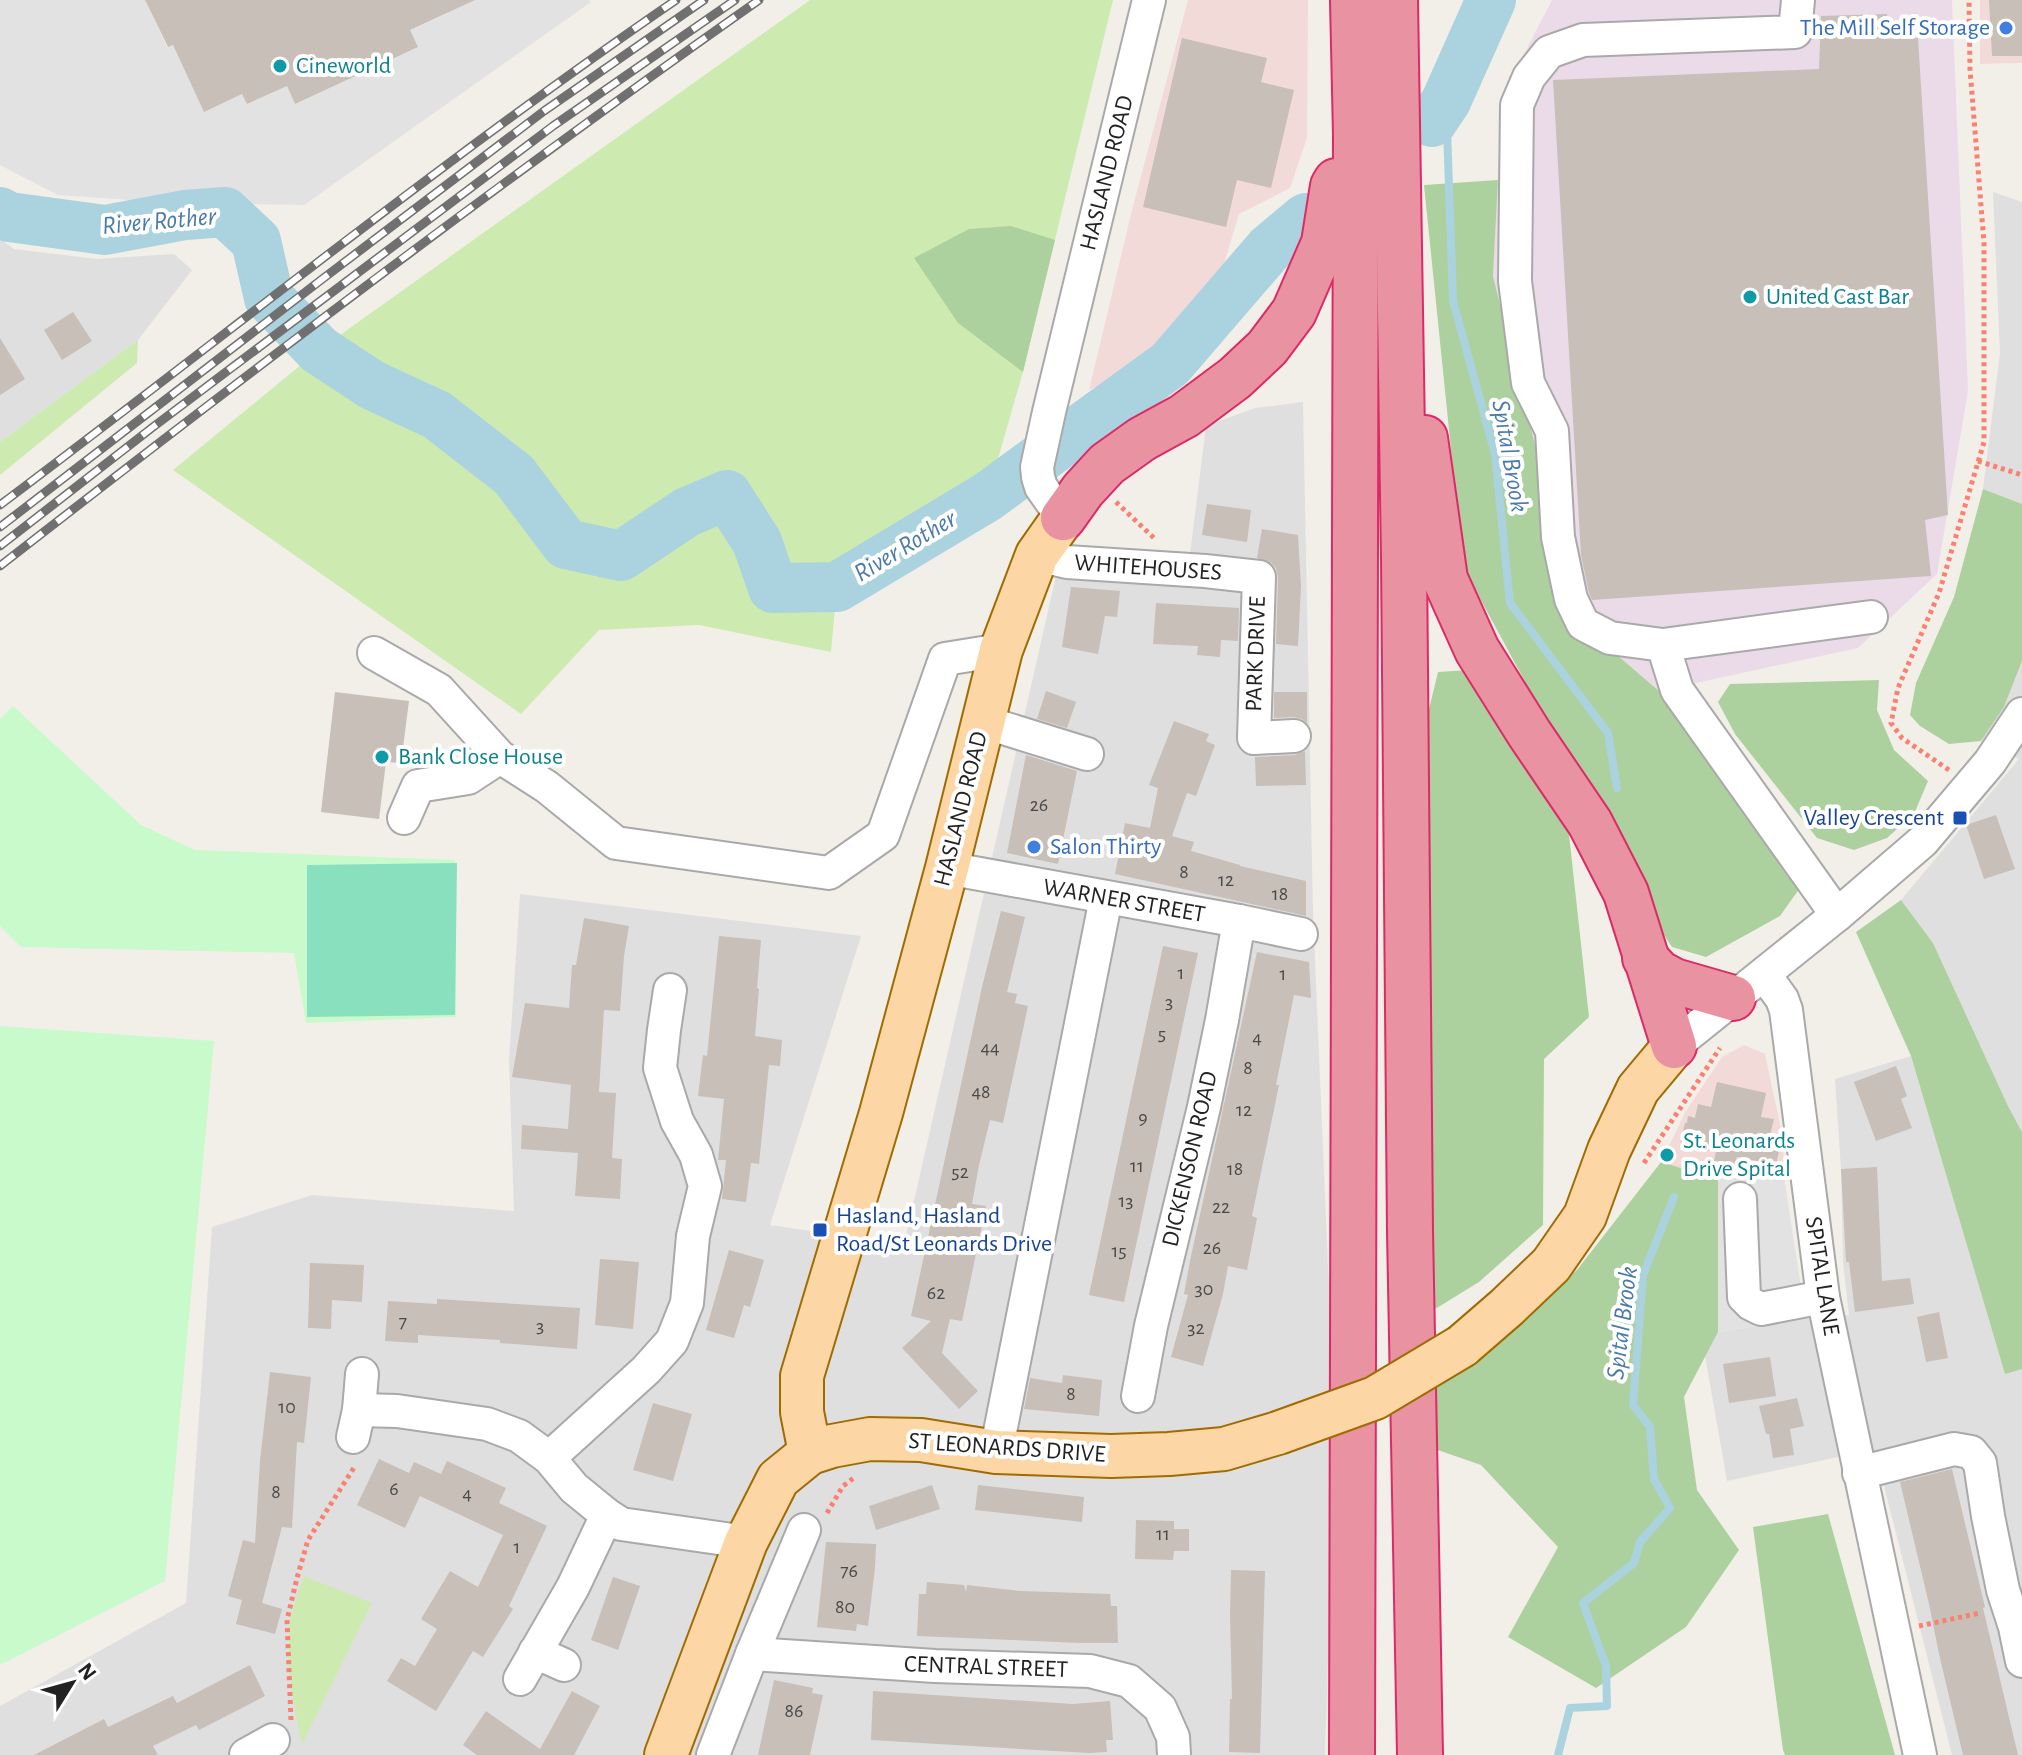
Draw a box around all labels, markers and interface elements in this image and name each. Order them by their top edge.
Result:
place label: The Mill Self Storage [1800,16,1990,40]
marker: The Mill Self Storage [1997,19,2015,37]
place label: Cineworld [296,54,391,78]
marker: Cineworld [271,57,289,75]
street label: HASLAND ROAD [1076,93,1138,253]
water label: River Rother [101,203,219,239]
place label: United Cast Bar [1766,285,1909,309]
marker: United Cast Bar [1741,288,1759,306]
water label: Spital Brook [1487,398,1533,514]
water label: River Rother [849,505,962,587]
street label: WHITEHOUSES [1073,551,1223,585]
street label: PARK DRIVE [1242,595,1270,712]
street label: HASLAND ROAD [930,729,992,889]
place label: Bank Close House [398,745,563,769]
marker: Bank Close House [373,748,391,766]
house number: 26 [1030,795,1048,815]
place label: Valley Crescent [1804,806,1944,830]
marker: Valley Crescent [1951,809,1969,827]
place label: Salon Thirty [1050,835,1161,859]
marker: Salon Thirty [1025,838,1043,856]
house number: 8 [1179,862,1189,882]
house number: 12 [1218,870,1234,890]
street label: WARNER STREET [1041,875,1207,927]
house number: 18 [1272,884,1288,904]
house number: 1 [1178,963,1184,983]
house number: 1 [1280,964,1286,984]
house number: 3 [1165,992,1173,1012]
house number: 5 [1158,1024,1166,1044]
house number: 4 [1252,1028,1262,1048]
house number: 44 [980,1038,1000,1058]
house number: 8 [1243,1058,1253,1078]
street label: DICKENSON ROAD [1158,1069,1222,1249]
house number: 48 [971,1082,991,1102]
house number: 12 [1236,1100,1252,1120]
house number: 9 [1138,1108,1148,1128]
place label: St. Leonards Drive Spital [1683,1129,1795,1181]
marker: St. Leonards Drive Spital [1658,1146,1676,1164]
house number: 11 [1130,1156,1144,1176]
house number: 18 [1227,1159,1243,1179]
house number: 52 [951,1162,969,1182]
house number: 13 [1118,1191,1134,1211]
house number: 22 [1212,1197,1230,1217]
place label: Hasland, Hasland Road/St Leonards Drive [836,1204,1052,1256]
street label: SPITAL LANE [1801,1215,1843,1338]
marker: Hasland, Hasland Road/St Leonards Drive [811,1221,829,1239]
house number: 26 [1203,1238,1221,1258]
house number: 15 [1111,1241,1127,1261]
water label: Spital Brook [1602,1265,1642,1381]
house number: 30 [1195,1279,1213,1299]
house number: 62 [927,1283,945,1303]
house number: 7 [399,1312,407,1332]
house number: 3 [536,1316,544,1336]
house number: 32 [1187,1318,1205,1338]
house number: 8 [1066,1384,1076,1404]
house number: 10 [278,1397,296,1417]
street label: ST LEONARDS DRIVE [908,1429,1107,1467]
house number: 6 [389,1479,399,1499]
house number: 8 [271,1482,281,1502]
house number: 4 [462,1484,472,1504]
house number: 11 [1156,1524,1170,1544]
house number: 1 [514,1537,520,1557]
house number: 76 [840,1561,858,1581]
house number: 80 [835,1597,855,1617]
north arrow [32,1643,112,1723]
street label: CENTRAL STREET [904,1652,1069,1682]
text: N [74,1659,101,1684]
house number: 86 [785,1701,803,1721]

